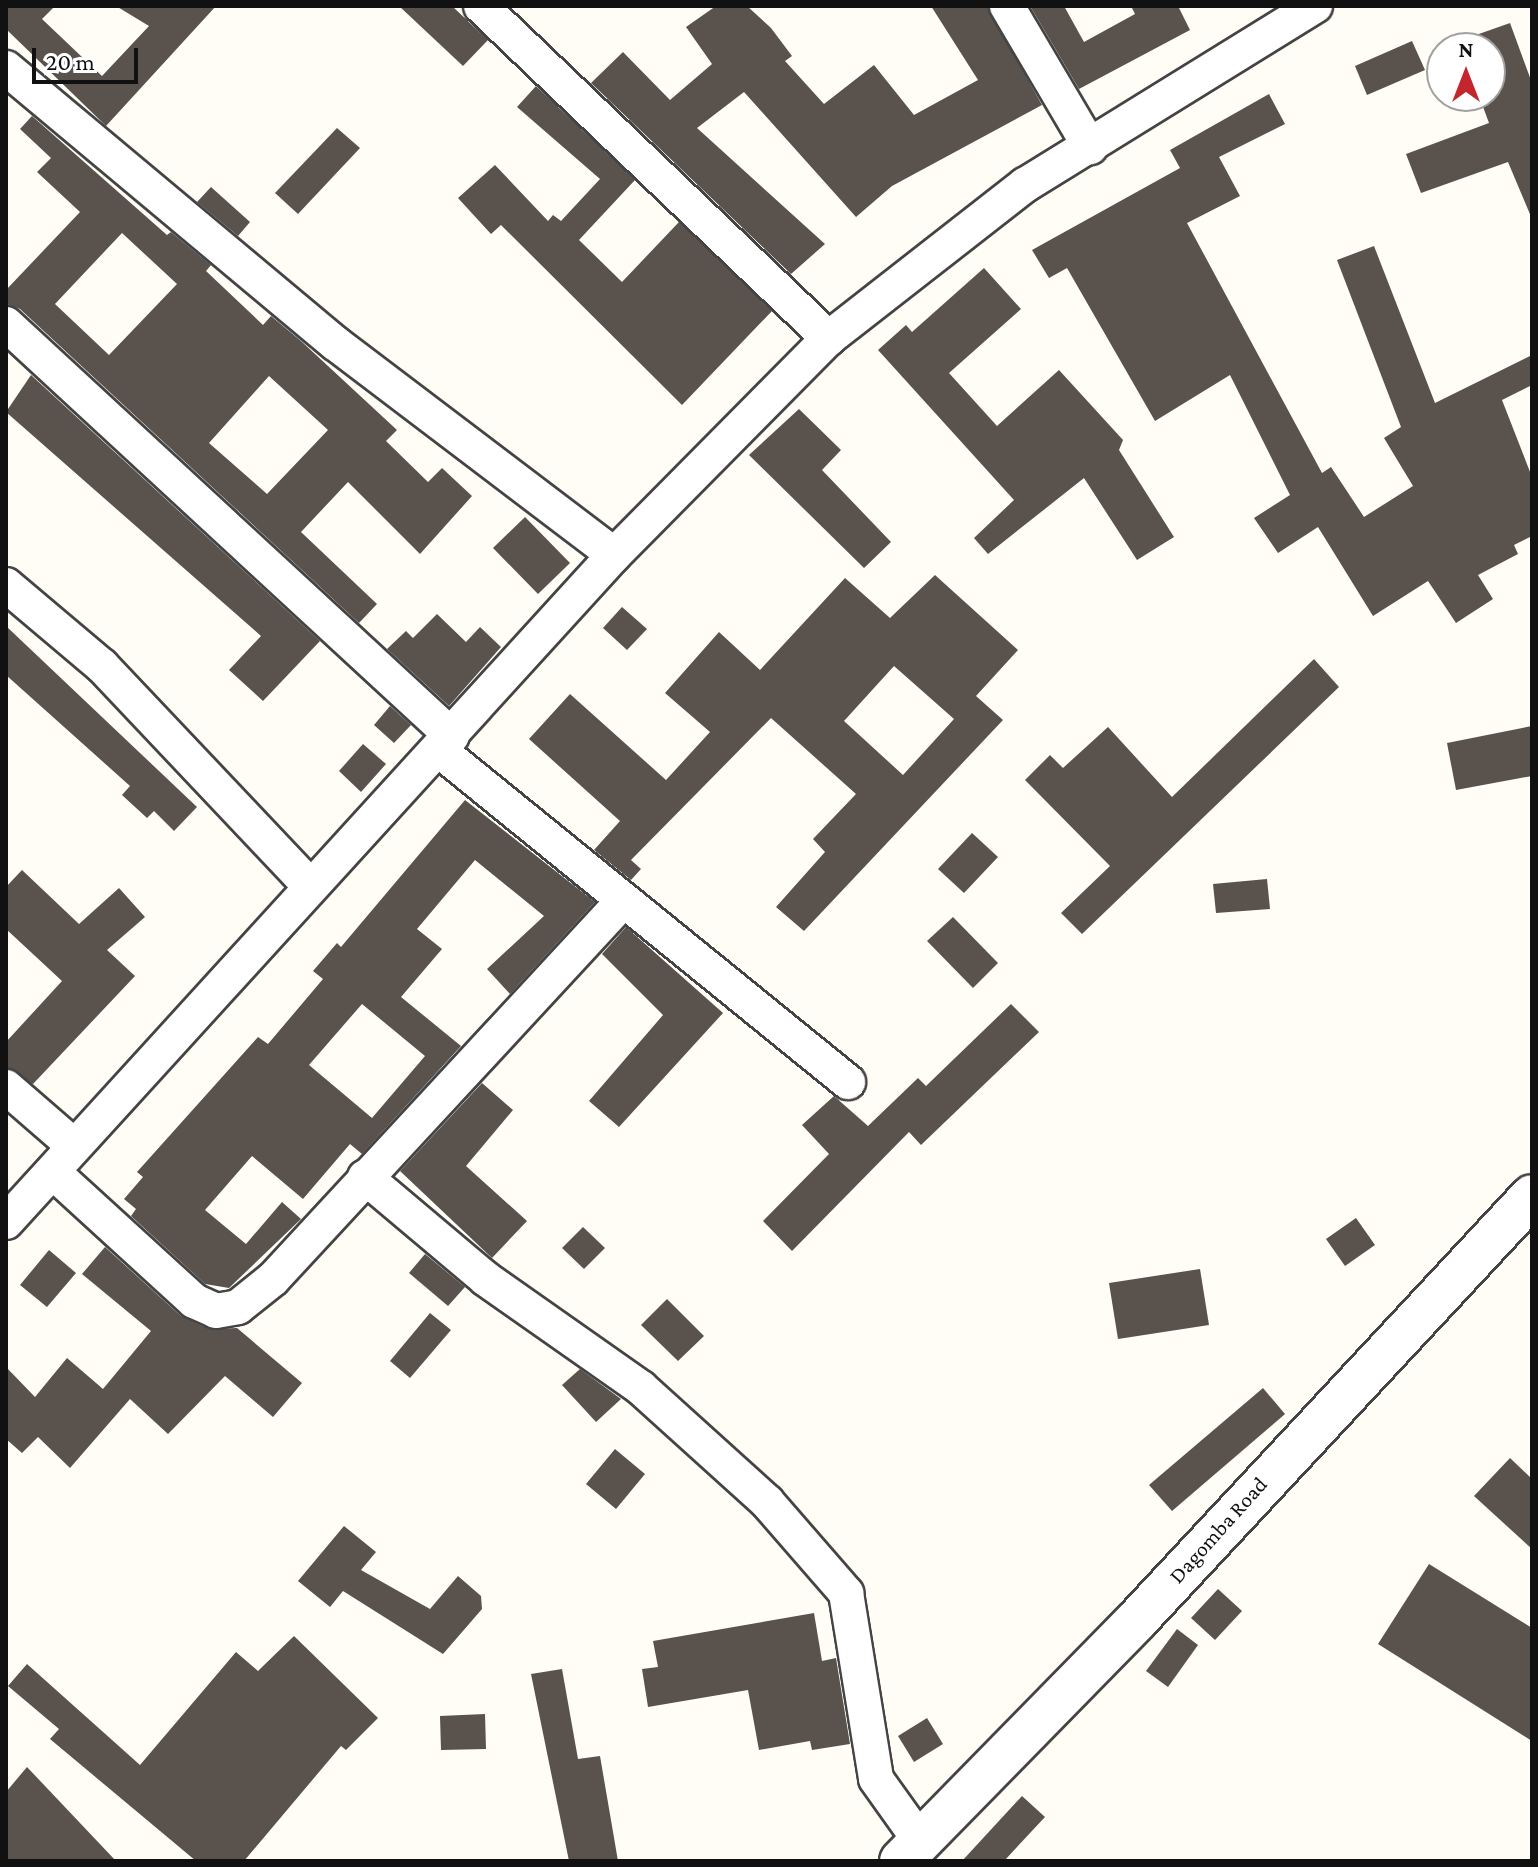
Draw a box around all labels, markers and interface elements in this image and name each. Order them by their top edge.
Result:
scale bar [36,32,142,82]
north arrow [1426,32,1506,112]
text: N [1459,37,1474,62]
text: 20 m [46,48,95,75]
street label: Dagomba Road [1163,1471,1273,1589]

